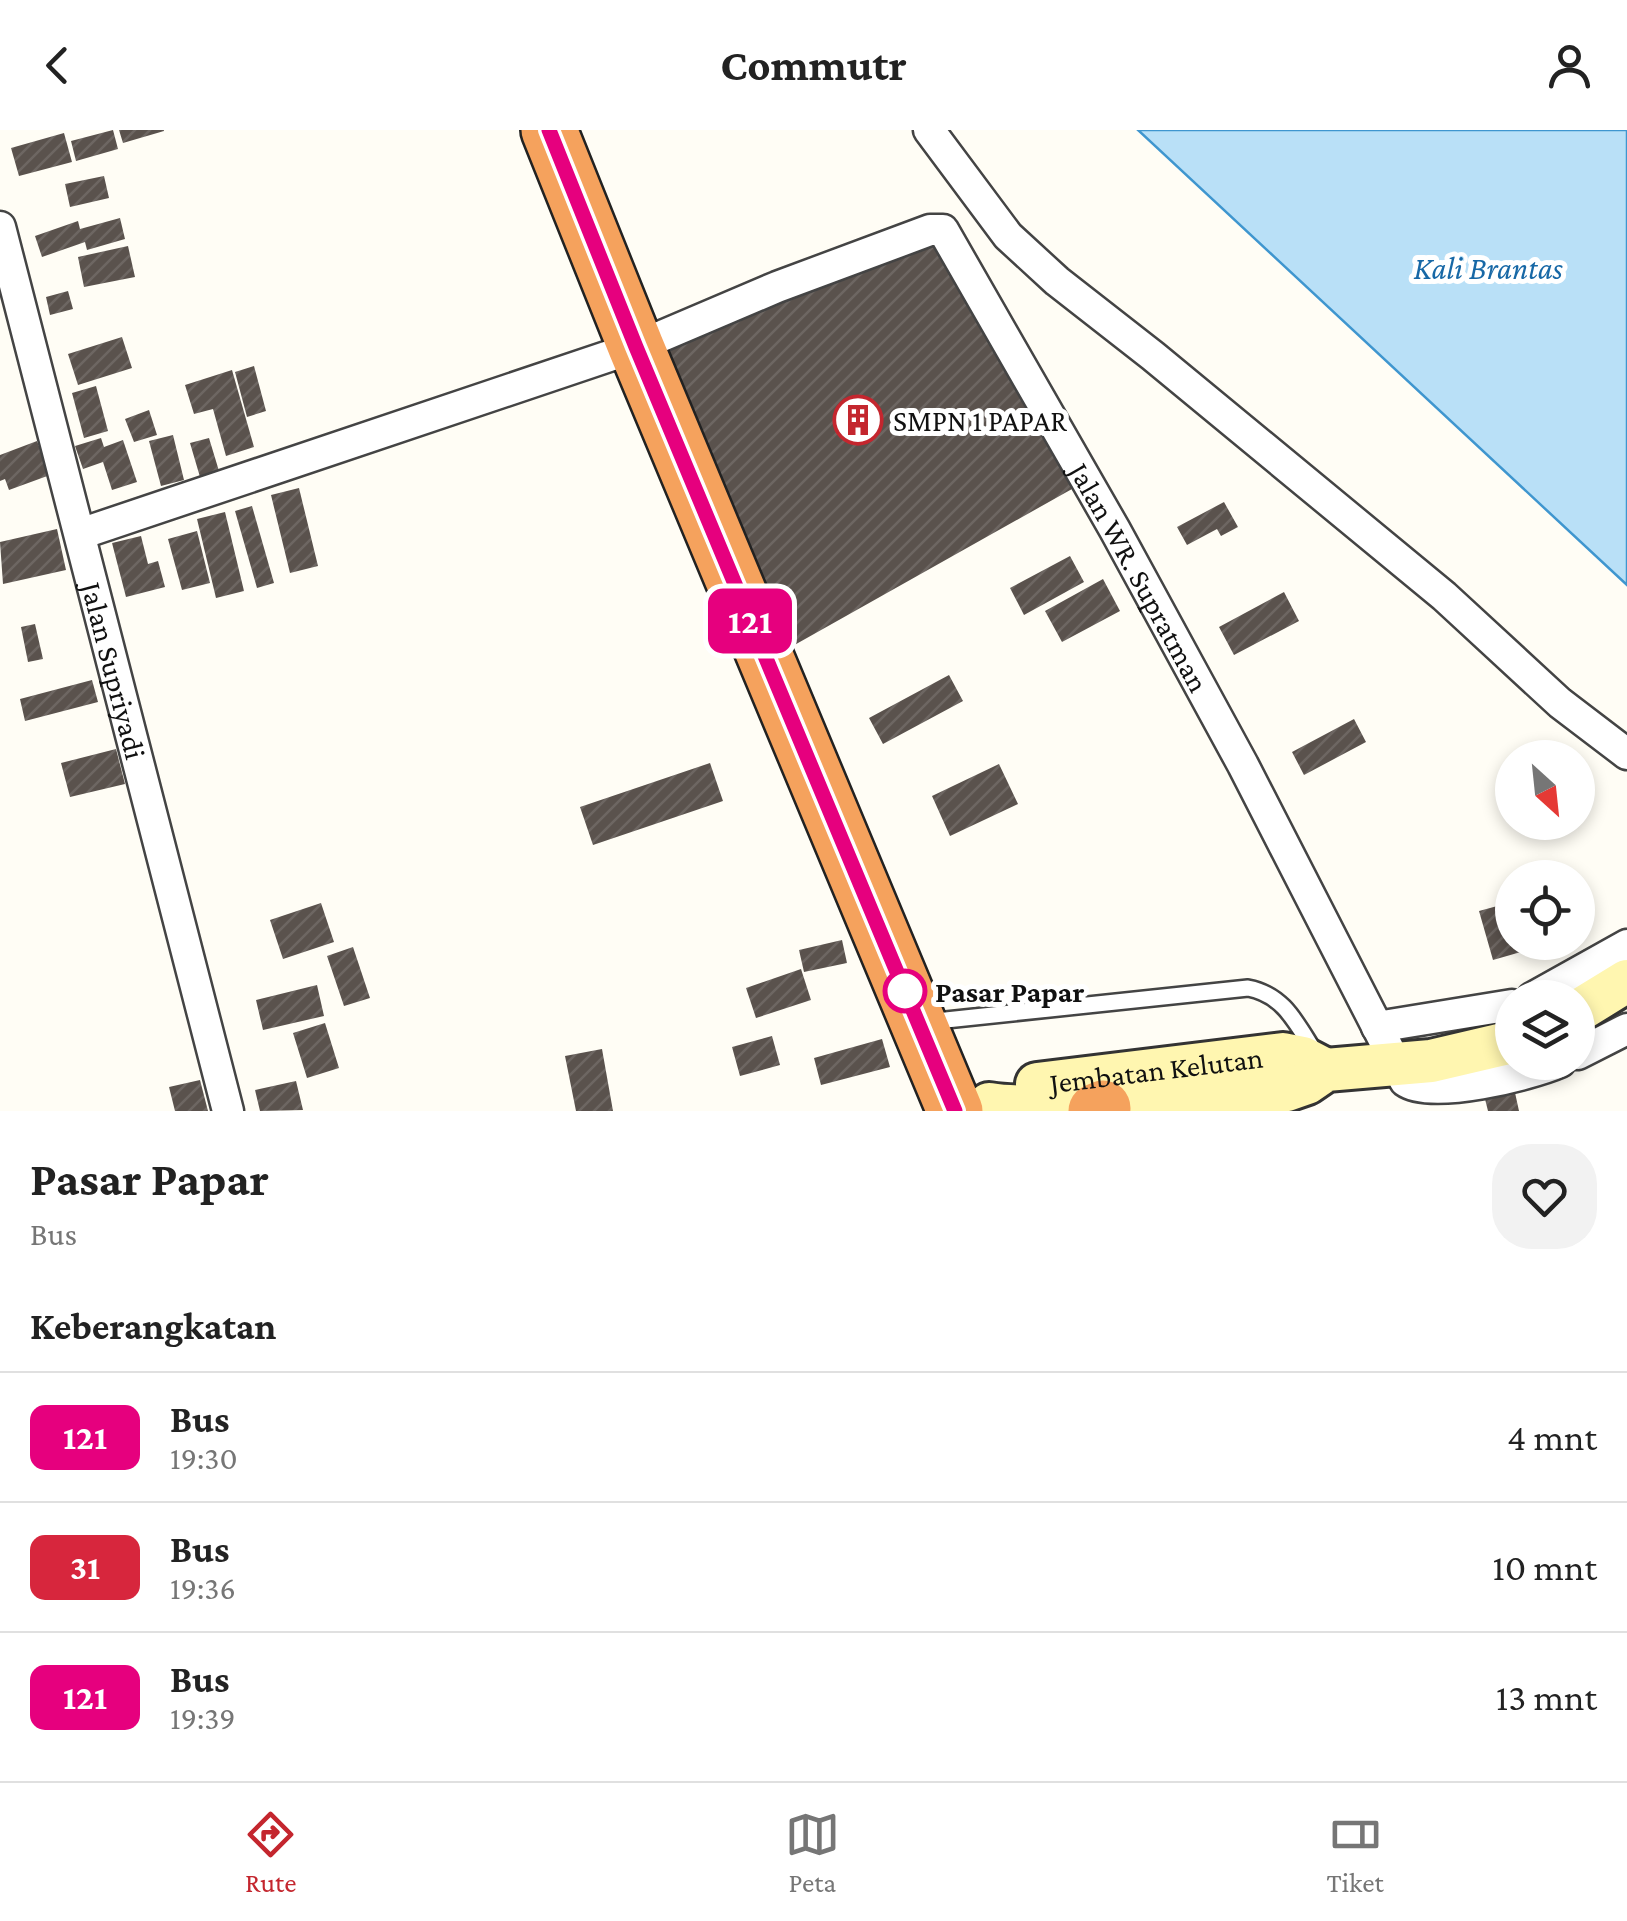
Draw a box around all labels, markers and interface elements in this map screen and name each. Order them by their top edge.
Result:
icon: back [30,38,85,93]
icon: person [1542,38,1597,93]
text: Commutr [720,40,907,90]
water label: Kali Brantas [1413,250,1563,286]
building icon: SMPN 1 PAPAR [832,394,884,446]
place label: SMPN 1 PAPAR [893,404,1067,437]
street label: Jalan WR. Supratman [1062,454,1216,697]
street label: Jalan Supriyadi [75,575,153,763]
line badge: 121 [692,588,808,654]
text: 121 [728,602,772,641]
north arrow [1495,740,1595,840]
map controls [1495,740,1595,1080]
button: locate [1495,860,1595,960]
marker: Pasar Papar [884,970,926,1012]
place label: Pasar Papar [935,975,1084,1008]
button: layers [1495,980,1595,1080]
street label: Jembatan Kelutan [1045,1040,1265,1099]
button: heart [1492,1144,1597,1249]
text: Pasar Papar [30,1152,269,1205]
text: Bus [30,1216,77,1252]
text: Keberangkatan [30,1305,276,1347]
text: Bus [170,1398,229,1440]
text: 4 mnt [1507,1416,1597,1458]
text: 121 [63,1418,107,1457]
text: 19:30 [170,1440,237,1476]
text: Bus [170,1528,229,1570]
text: 10 mnt [1492,1546,1597,1588]
text: 31 [70,1548,100,1587]
text: 19:36 [170,1570,236,1606]
text: Bus [170,1658,229,1700]
text: 13 mnt [1496,1676,1597,1718]
text: 121 [63,1678,107,1717]
text: 19:39 [170,1700,235,1736]
tab: Rute [243,1807,298,1898]
tab: Peta [785,1807,840,1898]
tab: Tiket [1326,1807,1384,1898]

